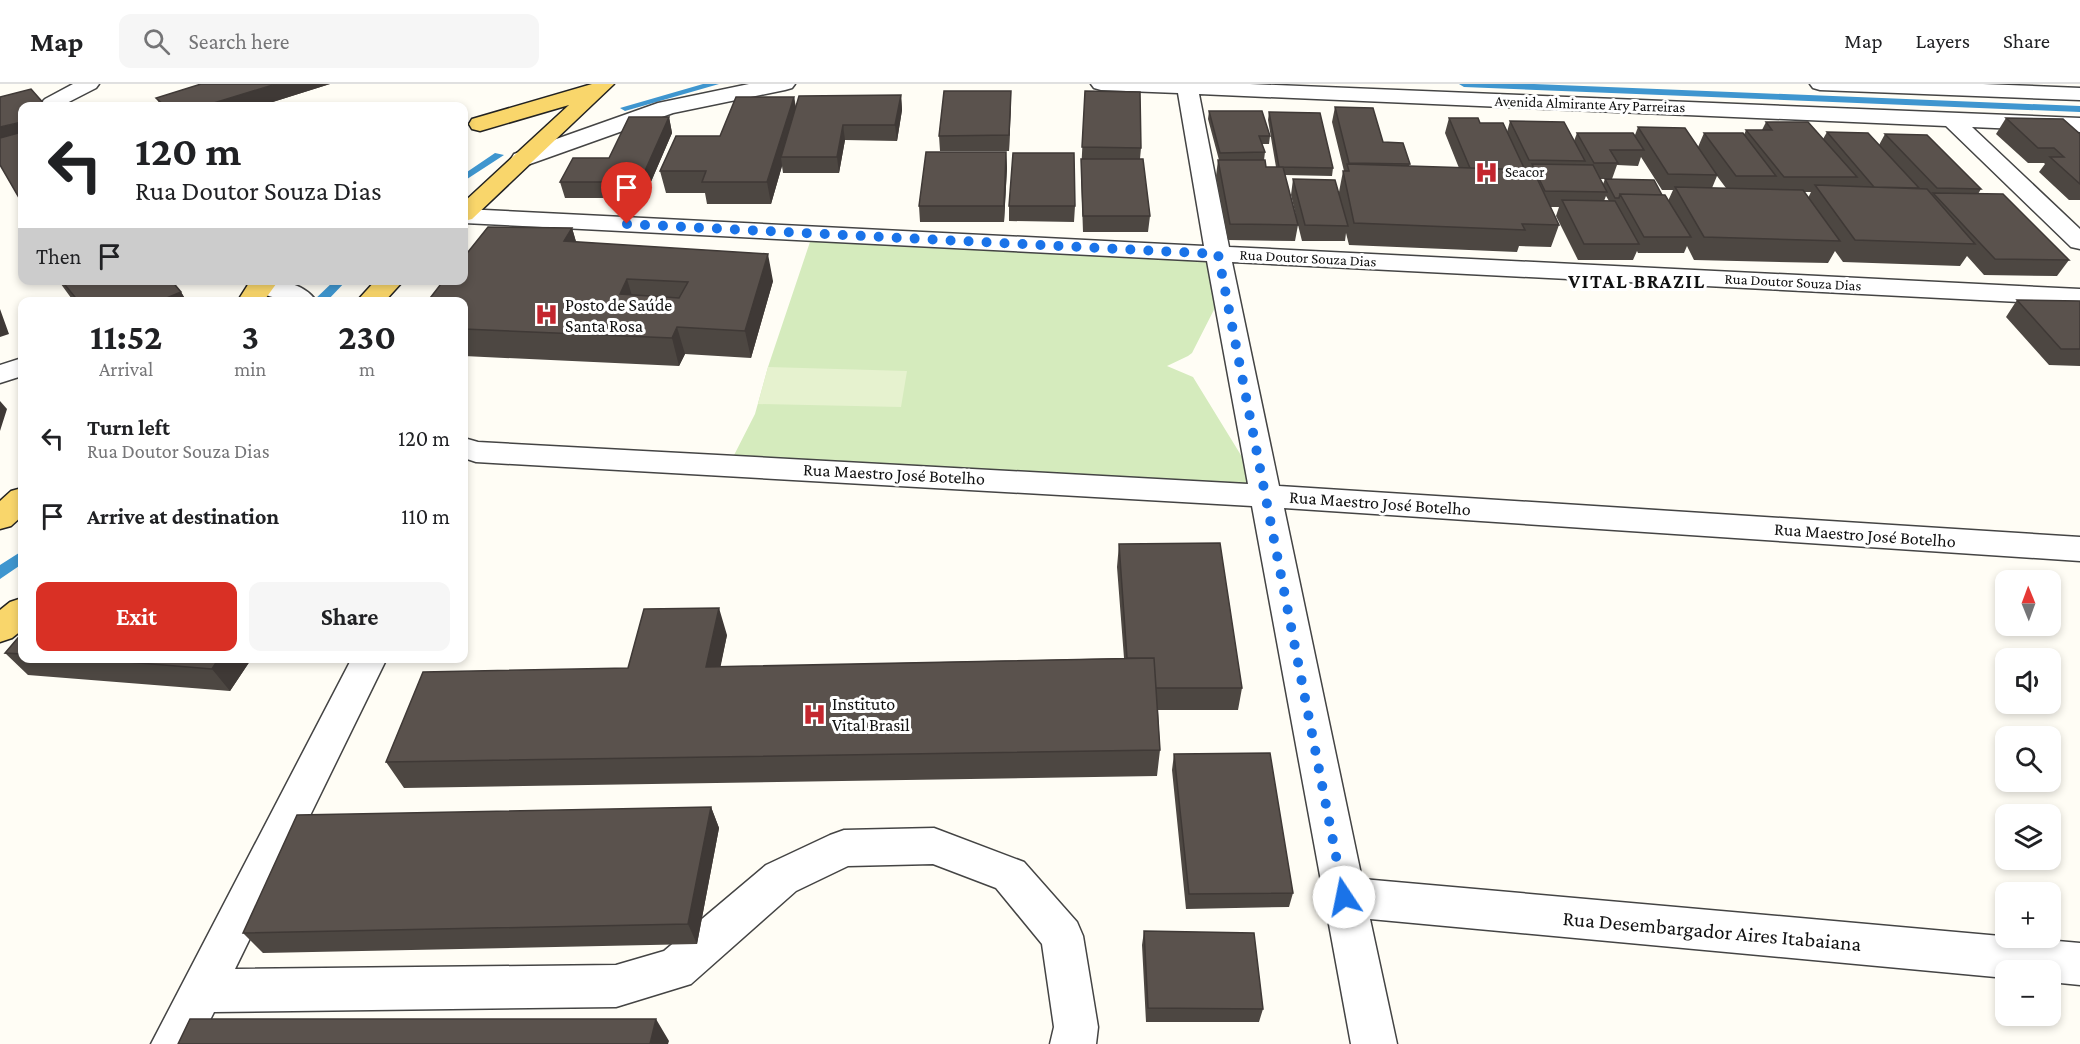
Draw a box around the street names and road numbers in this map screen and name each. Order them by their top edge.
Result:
street label: Avenida Almirante Ary Parreiras [1494,93,1686,116]
street label: Rua Doutor Souza Dias [1239,246,1377,270]
street label: Rua Doutor Souza Dias [1724,270,1862,294]
street label: Rua Maestro José Botelho [803,459,985,489]
street label: Rua Maestro José Botelho [1289,487,1472,519]
street label: Rua Maestro José Botelho [1774,519,1957,551]
street label: Rua Desembargador Aires Itabaiana [1562,906,1863,956]

